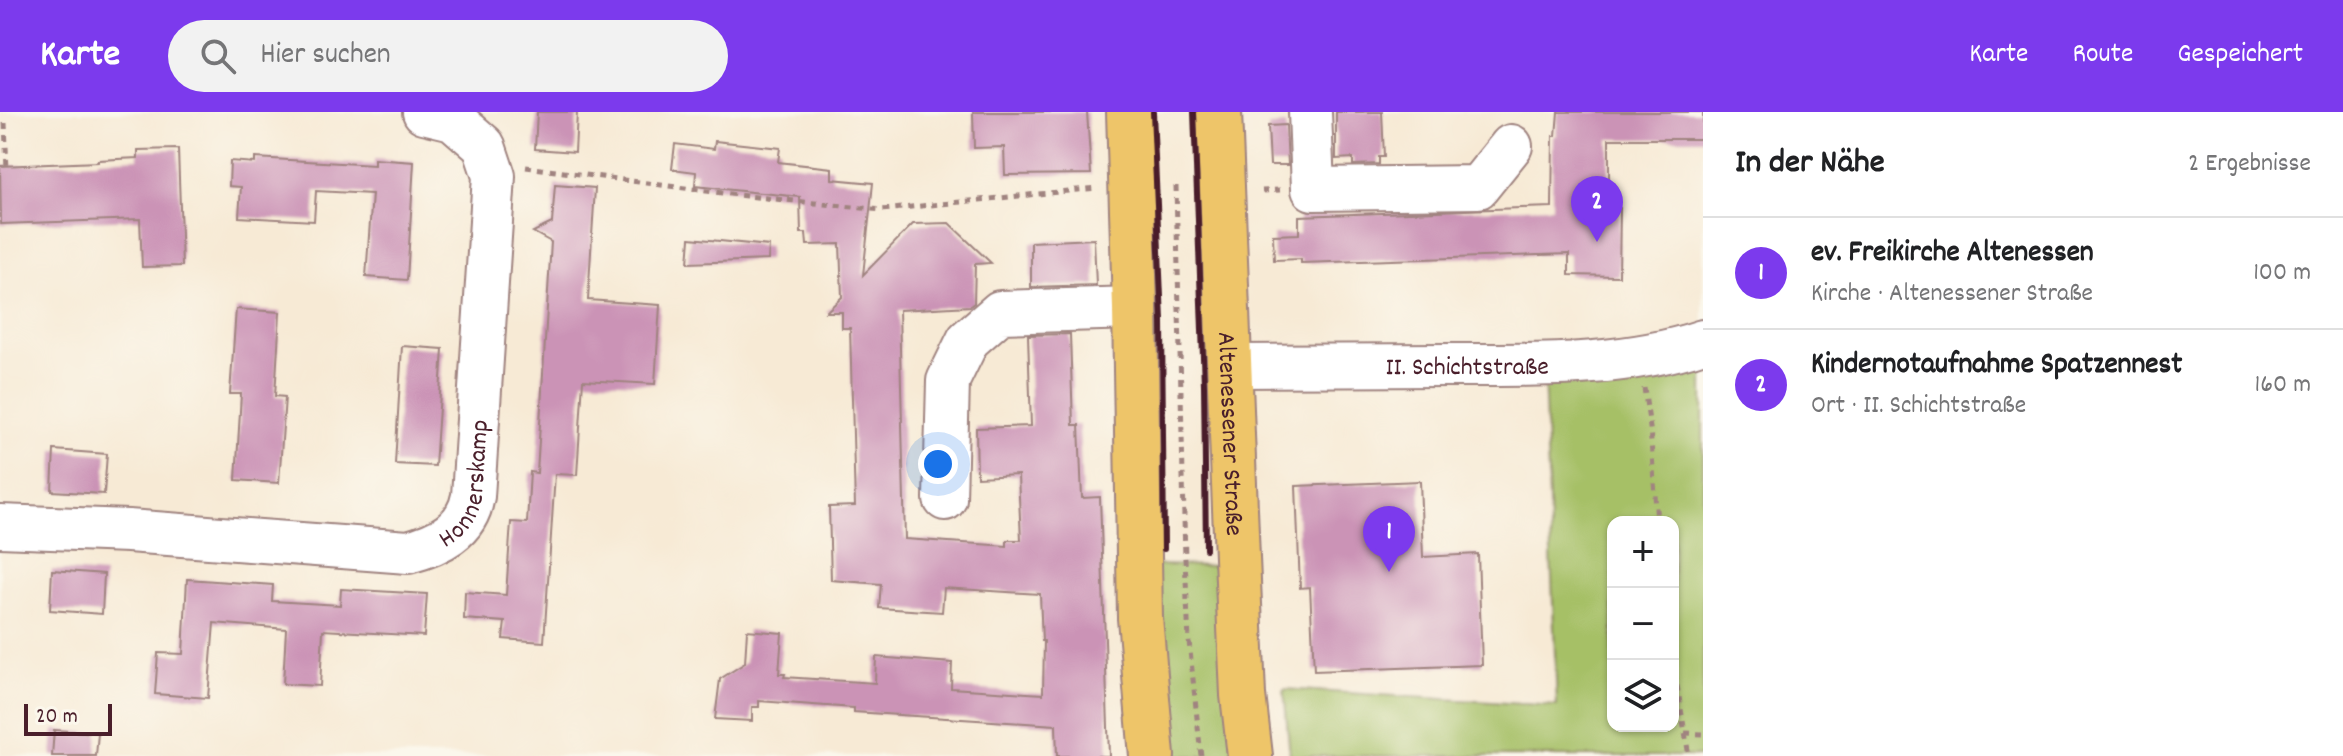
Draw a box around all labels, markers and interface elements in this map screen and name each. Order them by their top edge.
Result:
search box [168,20,728,92]
text: Karte [40,29,120,84]
icon: search [196,34,240,78]
text: Hier suchen [260,35,391,78]
text: Karte [1969,36,2028,76]
text: Route [2072,36,2133,76]
text: Gespeichert [2177,36,2303,76]
text: In der Nähe [1735,140,1885,189]
text: 2 Ergebnisse [2188,146,2311,183]
pin: 2 [1571,176,1623,242]
text: ev. Freikirche Altenessen [1811,233,2094,276]
text: 1 [1758,255,1764,292]
text: 100 m [2253,255,2311,292]
text: Kirche · Altenessener Straße [1811,276,2093,313]
street label: Altenessener Straße [1206,331,1251,537]
text: Kindernotaufnahme Spatzennest [1811,345,2182,388]
street label: II. Schichtstraße [1385,349,1549,387]
text: 2 [1755,367,1767,404]
text: 160 m [2255,367,2311,404]
text: Ort · II. Schichtstraße [1811,388,2026,425]
street label: Honnerskamp [432,419,500,559]
your location [918,444,958,484]
pin: 1 [1363,506,1415,572]
map controls [1607,516,1679,732]
button: + [1607,516,1679,588]
button: − [1607,588,1679,660]
button: layers [1607,660,1679,732]
scale bar [24,700,112,736]
text: 20 m [36,702,78,733]

